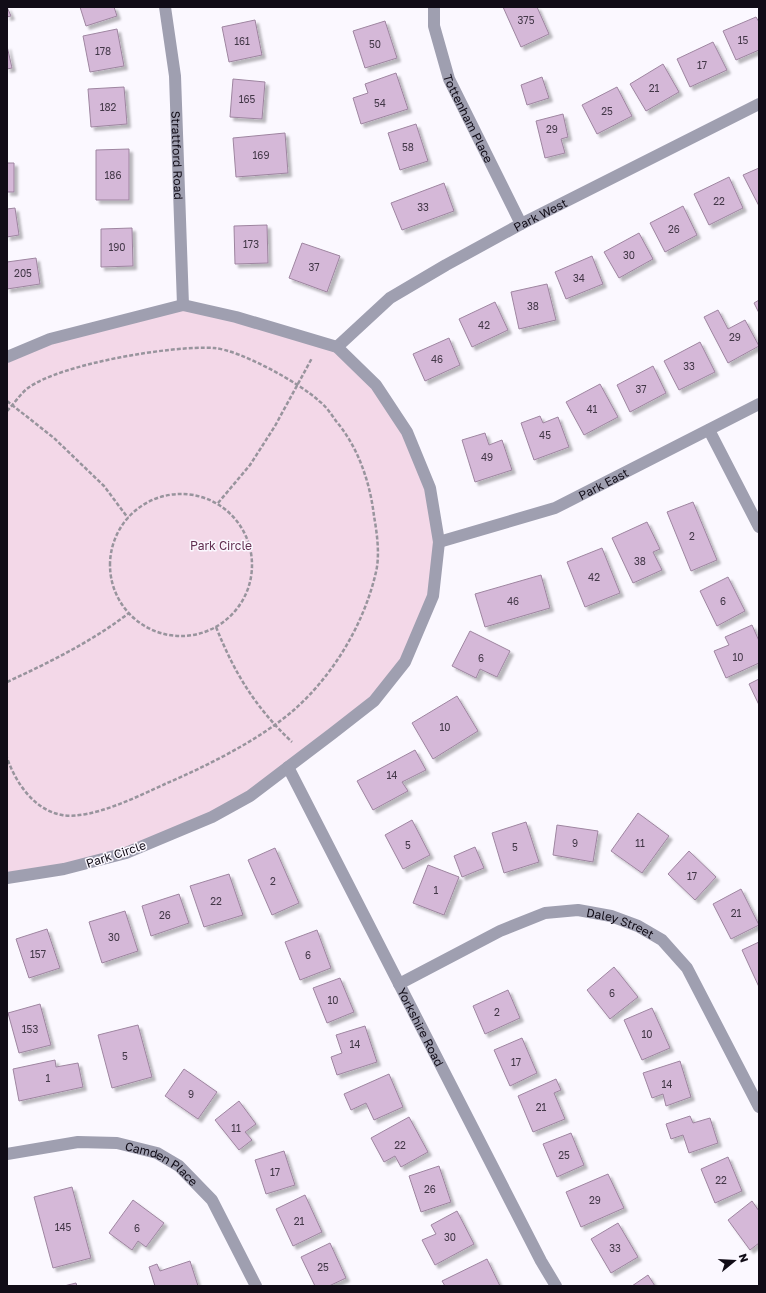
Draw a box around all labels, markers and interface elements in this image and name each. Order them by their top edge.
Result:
house number: 375 [518,14,535,26]
house number: 15 [738,34,749,46]
house number: 161 [234,35,250,47]
house number: 50 [369,38,381,50]
house number: 178 [95,45,111,57]
house number: 17 [697,59,707,71]
street label: Tottenham Place [440,72,497,165]
house number: 21 [649,82,659,94]
house number: 165 [239,93,256,105]
house number: 54 [374,97,386,109]
house number: 182 [100,101,117,113]
house number: 25 [601,105,613,117]
street label: Strattford Road [169,111,187,200]
house number: 29 [546,123,558,135]
house number: 58 [402,141,414,153]
house number: 169 [253,149,269,161]
house number: 186 [105,169,122,181]
street label: Park West [511,195,570,234]
house number: 22 [713,195,725,207]
house number: 33 [417,201,429,213]
house number: 26 [668,223,680,235]
house number: 173 [243,238,259,250]
house number: 190 [108,241,126,253]
house number: 30 [623,249,635,261]
house number: 37 [308,261,320,273]
house number: 205 [14,267,32,279]
house number: 34 [573,272,585,284]
house number: 38 [527,300,539,312]
house number: 42 [478,319,490,331]
house number: 29 [729,331,741,343]
house number: 46 [431,353,443,365]
house number: 33 [683,360,695,372]
house number: 37 [635,383,647,395]
house number: 41 [587,403,598,415]
house number: 45 [539,429,551,441]
house number: 49 [481,451,493,463]
street label: Park East [576,464,631,502]
house number: 2 [689,530,695,542]
park label: Park Circle [190,538,252,553]
house number: 38 [634,555,646,567]
house number: 42 [588,571,600,583]
house number: 46 [507,595,519,607]
house number: 6 [720,595,726,607]
house number: 10 [732,651,744,663]
house number: 6 [478,652,484,664]
house number: 10 [439,721,451,733]
house number: 14 [387,769,397,781]
street label: Park Circle [84,837,148,871]
house number: 9 [572,837,578,849]
house number: 11 [635,837,645,849]
house number: 5 [405,839,411,851]
house number: 5 [512,841,518,853]
house number: 17 [687,870,697,882]
house number: 2 [270,875,276,887]
house number: 1 [434,884,439,896]
house number: 22 [210,895,222,907]
street label: Daley Street [585,904,657,941]
house number: 21 [731,907,741,919]
house number: 26 [159,909,171,921]
house number: 30 [108,931,120,943]
house number: 157 [30,948,46,960]
house number: 6 [305,949,311,961]
street label: Yorkshire Road [395,985,447,1069]
house number: 6 [609,987,615,999]
house number: 10 [327,994,339,1006]
house number: 2 [494,1006,500,1018]
house number: 153 [22,1023,38,1035]
house number: 10 [641,1028,653,1040]
house number: 14 [350,1038,360,1050]
house number: 5 [122,1050,128,1062]
house number: 17 [511,1056,521,1068]
house number: 1 [46,1072,51,1084]
house number: 14 [662,1078,672,1090]
house number: 9 [188,1088,194,1100]
house number: 21 [536,1101,546,1113]
house number: 11 [231,1122,241,1134]
street label: Camden Place [124,1138,201,1189]
house number: 22 [394,1139,406,1151]
house number: 25 [558,1149,570,1161]
house number: 17 [270,1166,280,1178]
house number: 22 [715,1174,727,1186]
house number: 26 [424,1183,436,1195]
house number: 29 [589,1194,601,1206]
house number: 21 [294,1215,304,1227]
house number: 145 [55,1221,72,1233]
house number: 6 [134,1222,140,1234]
house number: 30 [444,1231,456,1243]
north arrow [714,1241,754,1281]
house number: 33 [609,1242,621,1254]
text: N [737,1252,751,1264]
house number: 25 [317,1261,329,1273]

